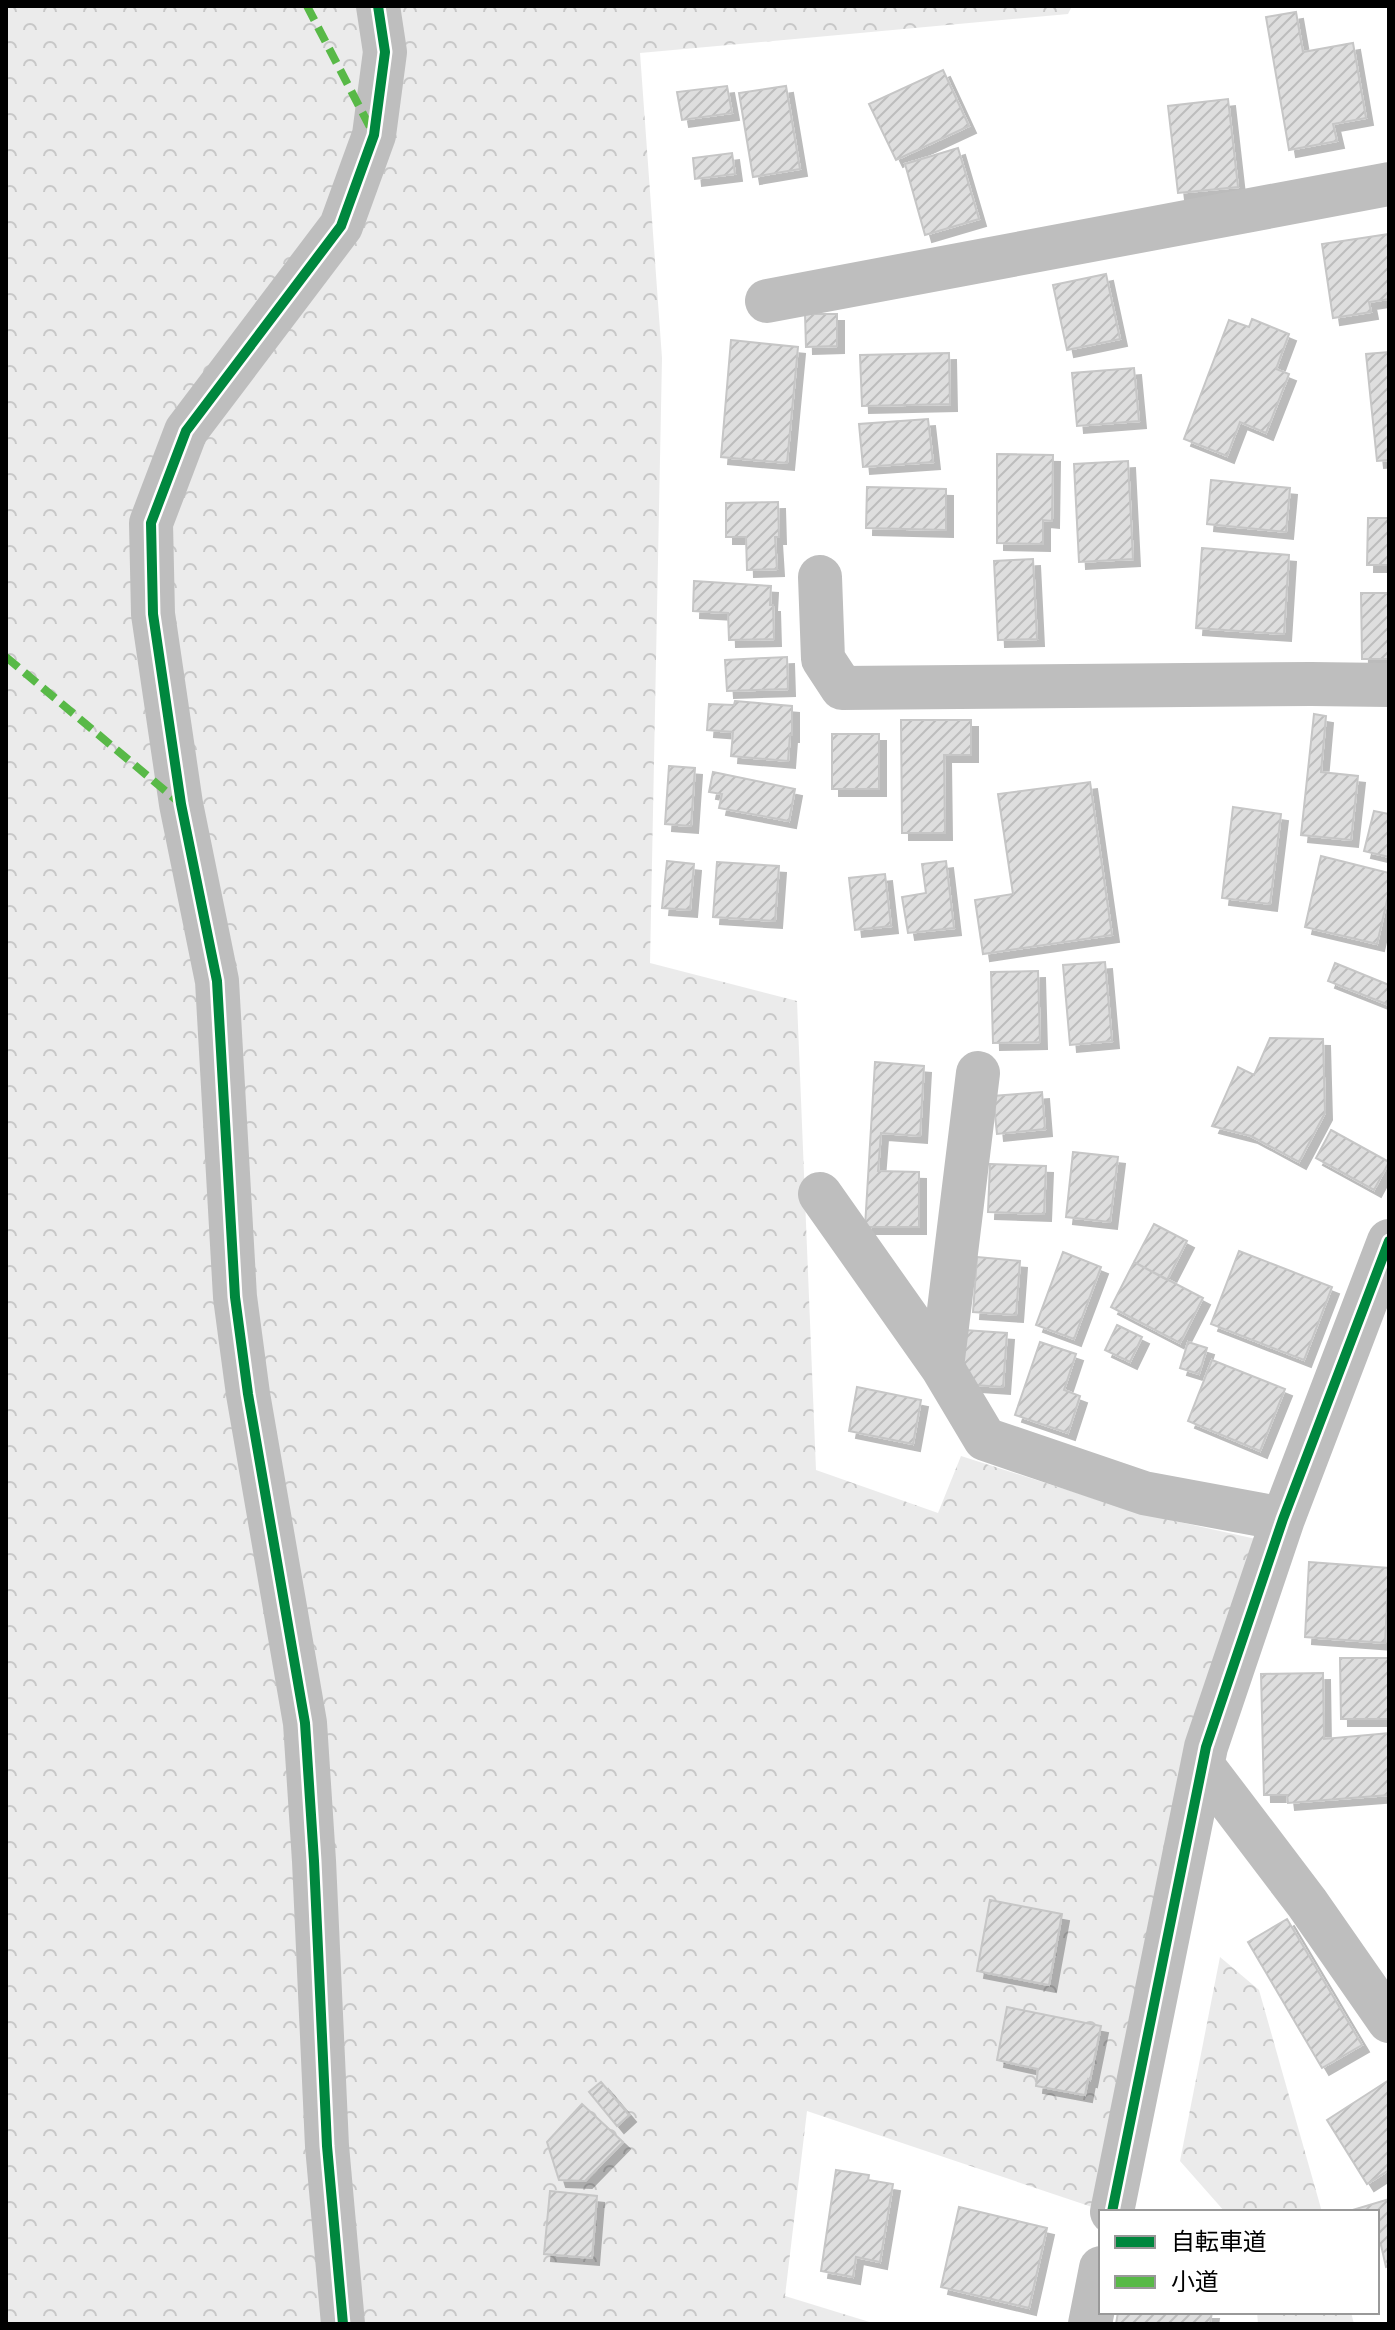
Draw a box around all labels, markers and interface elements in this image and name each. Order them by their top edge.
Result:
legend [1099,2210,1379,2314]
text: 自転車道 [1171,2223,1267,2259]
text: 小道 [1171,2263,1219,2299]

